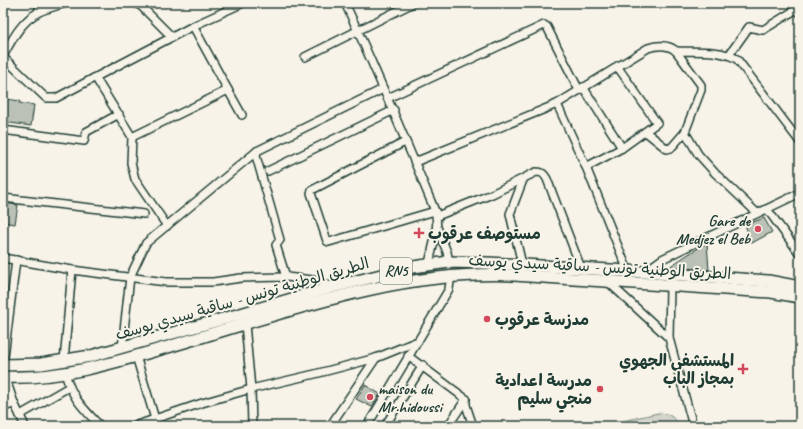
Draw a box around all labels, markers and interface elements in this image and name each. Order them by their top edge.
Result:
place label: Gare de Medjez el Beb [676,211,752,249]
place label: مستوصف عرقوب [428,224,541,244]
marker: Gare de Medjez el Beb [753,224,763,234]
marker: مستوصف عرقوب [413,227,425,239]
street label: الطريق الوطنية تونس - ساقية سيدي يوسف [468,250,732,285]
street label: الطريق الوطنية تونس - ساقية سيدي يوسف [113,253,372,346]
road number: RN5 [380,258,412,284]
place label: مدزسة عرقوب [495,310,589,330]
marker: مدزسة عرقوب [482,314,492,324]
place label: المستشفى الجهوي بمجاز الباب [619,351,734,389]
marker: المستشفى الجهوي بمجاز الباب [737,363,749,375]
place label: مدرسة اعدادية منجي سليم [495,371,592,413]
place label: maison du Mr.hidoussi [378,379,444,417]
marker: مدرسة اعدادية منجي سليم [595,384,605,394]
marker: maison du Mr.hidoussi [365,392,375,402]

